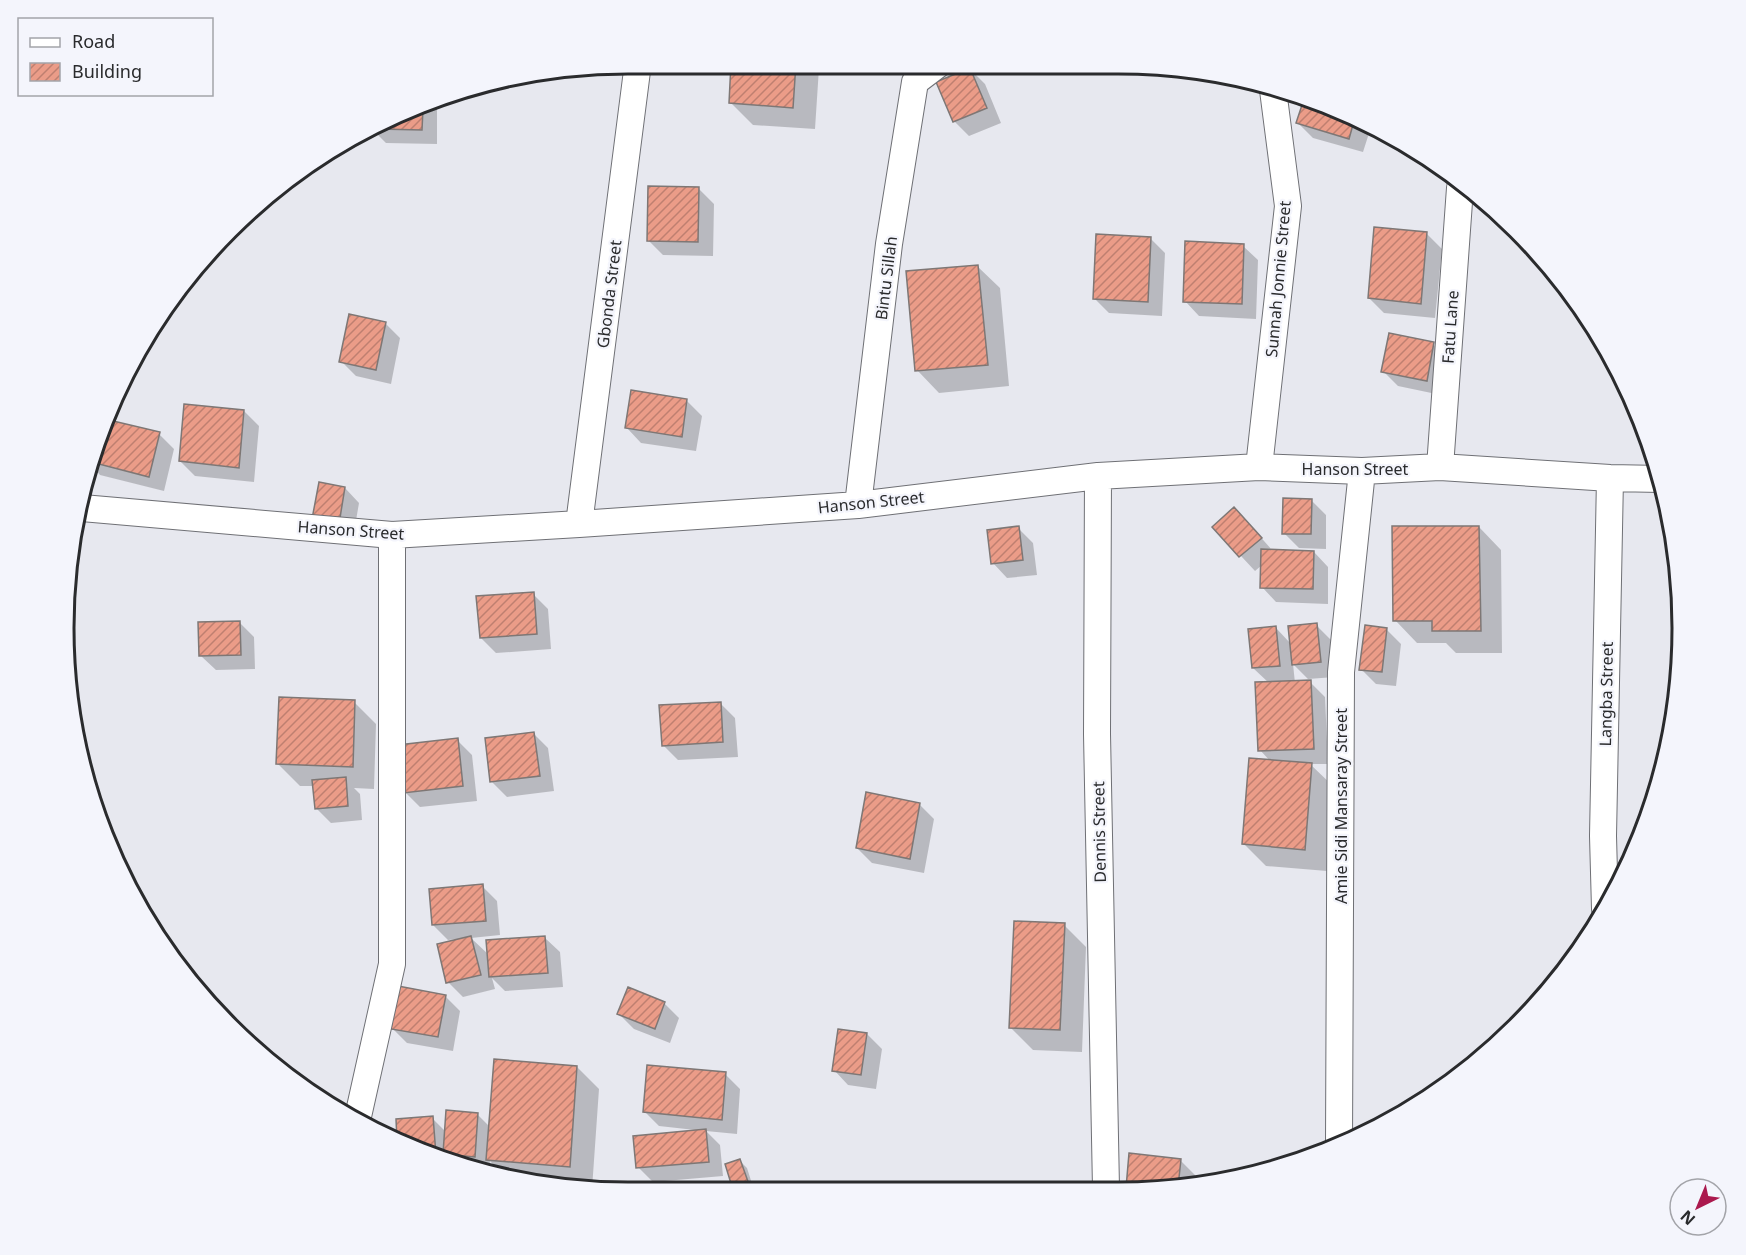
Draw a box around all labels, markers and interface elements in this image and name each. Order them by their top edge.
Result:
legend [18,18,213,96]
text: Road [72,29,115,53]
text: Building [72,59,142,83]
street label: Sunnah Jonnie Street [1260,199,1296,358]
street label: Bintu Sillah [870,235,902,321]
street label: Gbonda Street [591,238,627,349]
street label: Fatu Lane [1436,290,1464,364]
street label: Hanson Street [1302,458,1409,480]
street label: Hanson Street [817,485,925,519]
street label: Hanson Street [297,515,405,545]
street label: Langba Street [1594,641,1618,747]
street label: Amie Sidi Mansaray Street [1330,708,1352,904]
street label: Dennis Street [1087,781,1111,883]
north arrow [1668,1177,1728,1237]
text: N [1676,1205,1700,1230]

